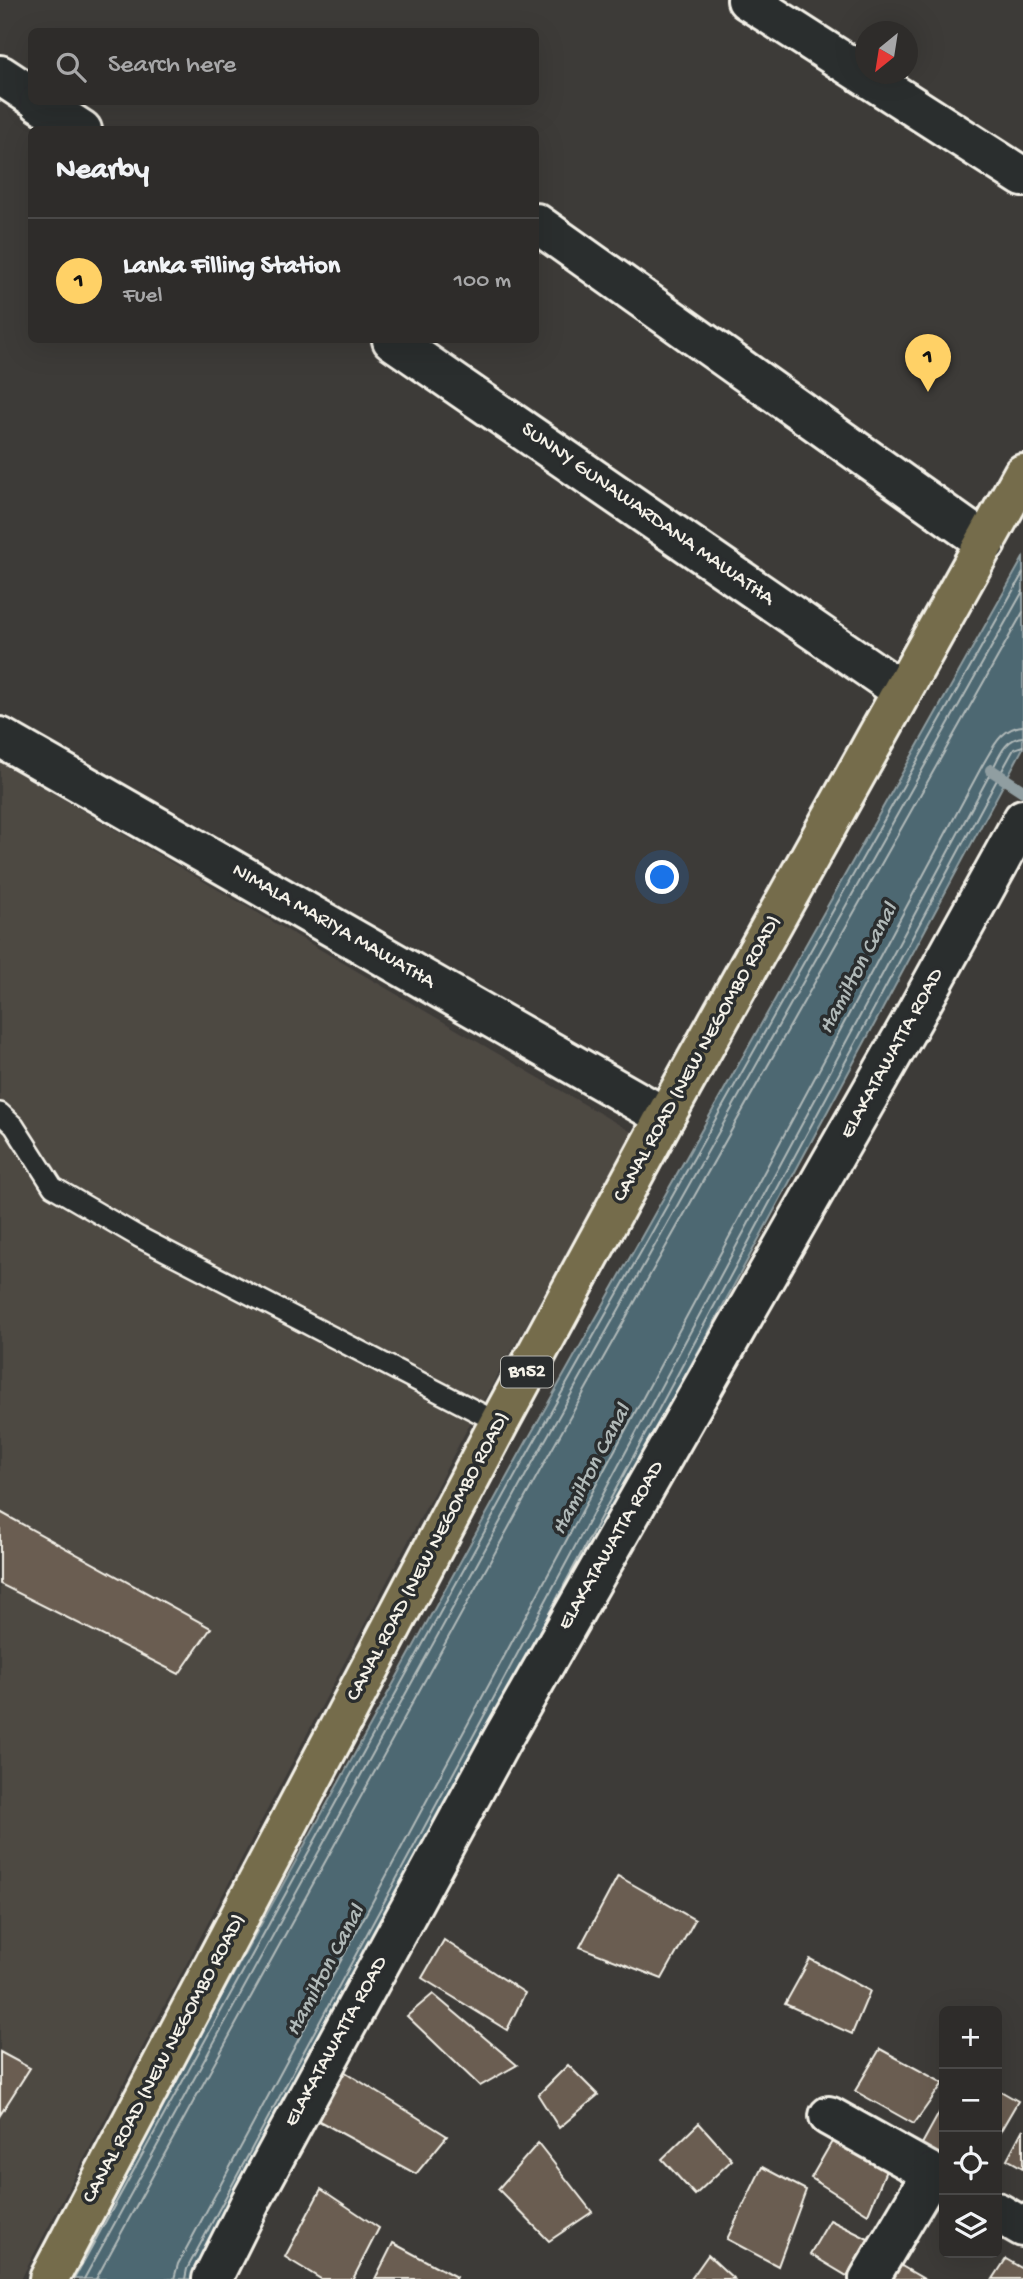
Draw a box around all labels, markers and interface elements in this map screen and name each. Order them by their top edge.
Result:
north arrow [855,21,918,84]
search box [28,28,539,105]
icon: search [52,48,90,86]
text: Search here [108,51,236,82]
text: Nearby [56,154,149,189]
text: Lanka Filling Station [123,252,340,283]
text: 1 [74,268,84,295]
text: 100 m [454,268,511,295]
text: Fuel [123,283,163,310]
pin: 1 [905,334,951,392]
street label: SUNNY GUNAWARDANA MAWATHA [516,418,780,613]
street label: NIMALA MARIYA MAWATHA [227,859,440,996]
your location [645,860,679,894]
water label: Hamilton Canal [813,897,906,1039]
street label: CANAL ROAD (NEW NEGOMBO ROAD) [609,911,787,1207]
street label: ELAKATAWATTA ROAD [836,964,950,1144]
road number: B152 [501,1356,553,1388]
water label: Hamilton Canal [546,1398,639,1540]
street label: CANAL ROAD (NEW NEGOMBO ROAD) [342,1408,516,1706]
street label: ELAKATAWATTA ROAD [553,1457,671,1635]
water label: Hamilton Canal [280,1899,373,2041]
street label: CANAL ROAD (NEW NEGOMBO ROAD) [78,1910,252,2208]
street label: ELAKATAWATTA ROAD [280,1952,394,2132]
map controls [939,2006,1002,2258]
button: + [939,2006,1002,2069]
button: − [939,2069,1002,2132]
button: locate [939,2132,1002,2195]
button: layers [939,2195,1002,2258]

